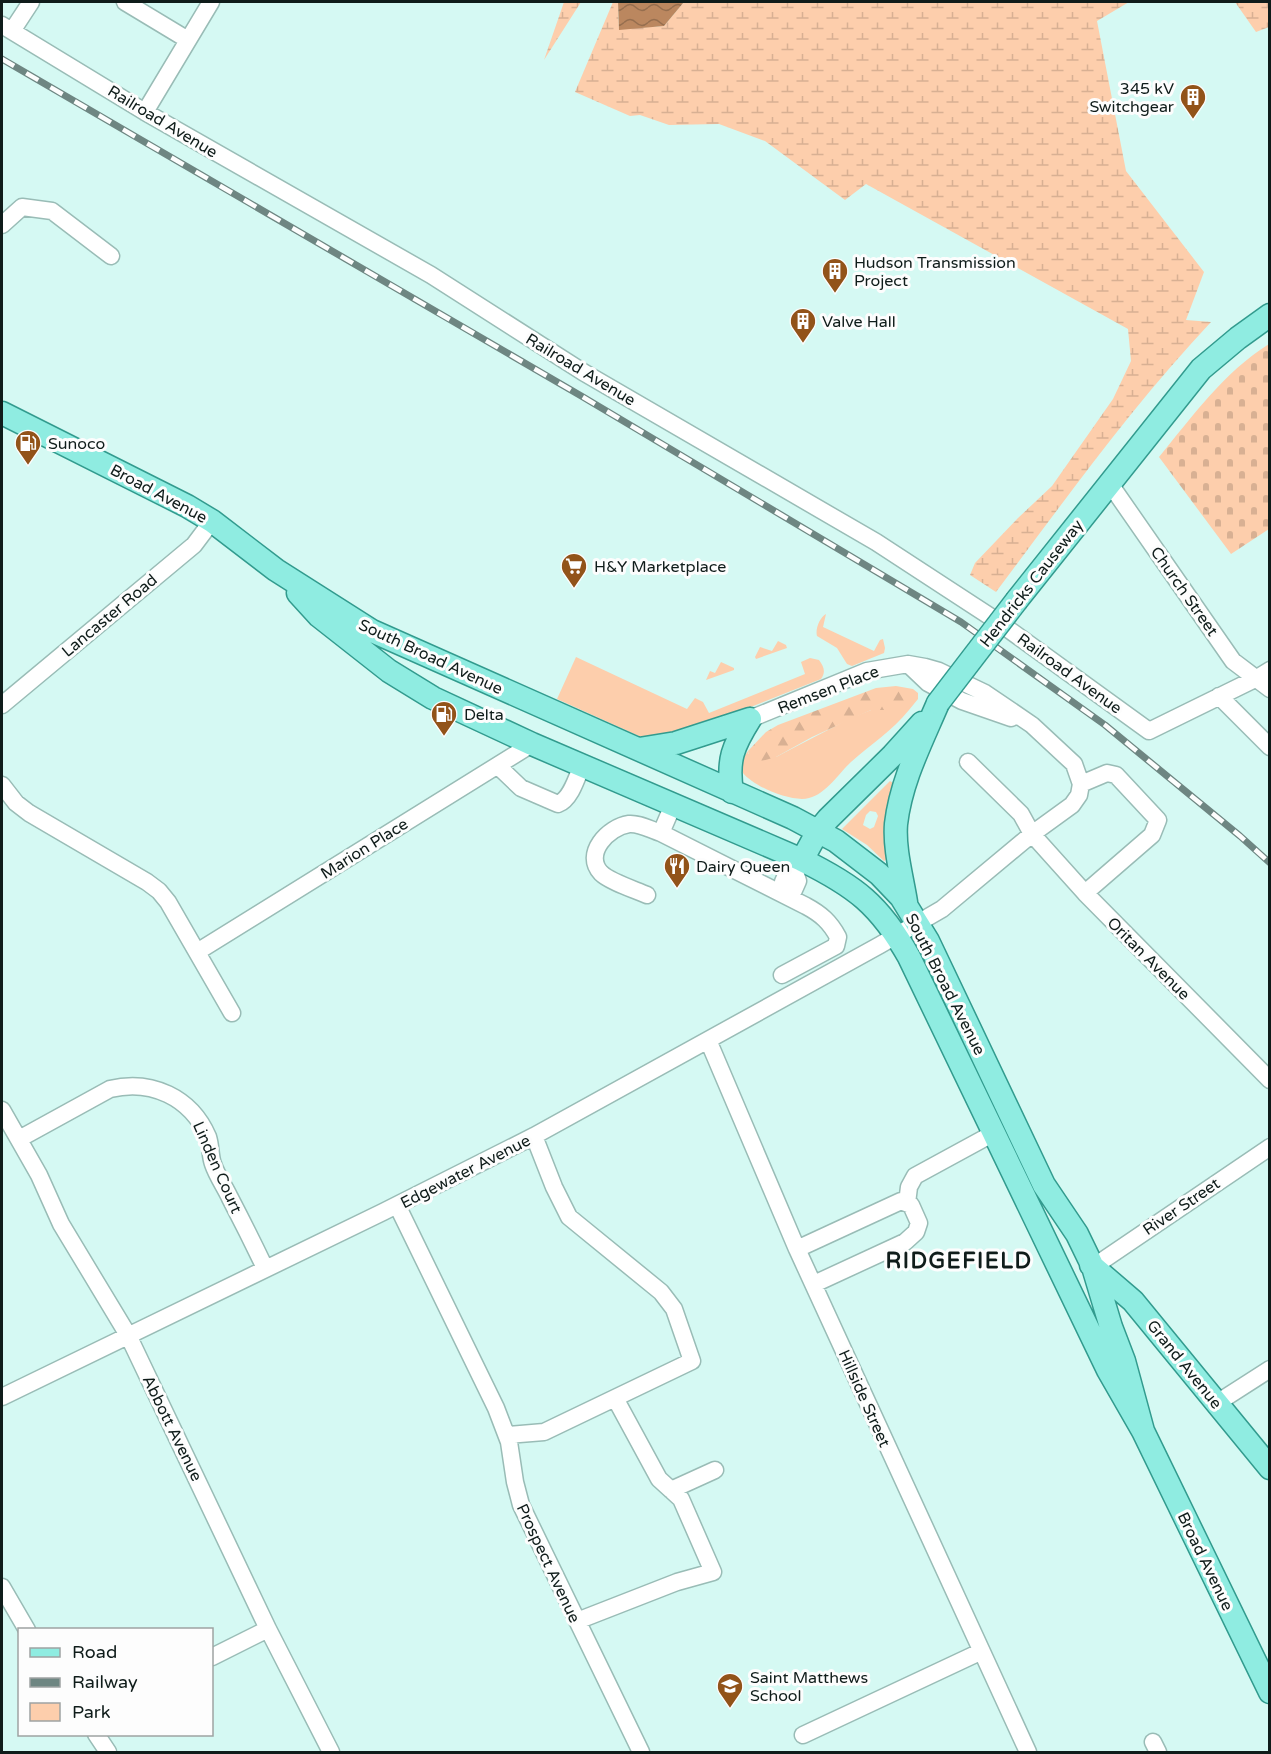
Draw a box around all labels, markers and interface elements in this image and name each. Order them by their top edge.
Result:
place label: 345 kV Switchgear [1089,79,1175,117]
street label: Railroad Avenue [104,81,221,162]
building icon: 345 kV Switchgear [1178,82,1208,120]
place label: Hudson Transmission Project [854,253,1016,291]
building icon: Hudson Transmission Project [820,256,850,294]
building icon: Valve Hall [788,306,818,344]
place label: Valve Hall [822,312,896,332]
street label: Railroad Avenue [522,329,639,410]
fuel station icon: Sunoco [13,428,43,466]
place label: Sunoco [48,434,105,454]
street label: Broad Avenue [107,460,211,528]
street label: Hendricks Causeway [976,516,1088,651]
street label: Church Street [1146,543,1222,640]
supermarket icon: H&Y Marketplace [559,551,589,589]
place label: H&Y Marketplace [594,557,726,577]
street label: Lancaster Road [58,570,162,662]
street label: South Broad Avenue [355,615,506,699]
street label: Railroad Avenue [1013,629,1126,718]
street label: Remsen Place [775,661,882,718]
fuel station icon: Delta [429,699,459,737]
place label: Delta [464,705,504,725]
street label: Marion Place [317,814,412,884]
restaurant icon: Dairy Queen [662,851,692,889]
place label: Dairy Queen [696,857,790,877]
street label: South Broad Avenue [901,910,990,1059]
street label: Oritan Avenue [1103,913,1194,1004]
street label: Linden Court [188,1118,246,1217]
street label: Edgewater Avenue [397,1130,534,1213]
street label: River Street [1139,1174,1224,1240]
district label: RIDGEFIELD [885,1248,1033,1274]
street label: Grand Avenue [1142,1316,1226,1413]
street label: Hillside Street [834,1347,894,1450]
street label: Abbott Avenue [138,1372,206,1485]
street label: Prospect Avenue [512,1501,584,1626]
street label: Broad Avenue [1173,1509,1238,1614]
legend [18,1628,213,1736]
text: Road [72,1641,117,1663]
place label: Saint Matthews School [750,1668,868,1706]
text: Railway [72,1671,138,1693]
school or university icon: Saint Matthews School [715,1671,745,1709]
text: Park [72,1701,111,1723]

